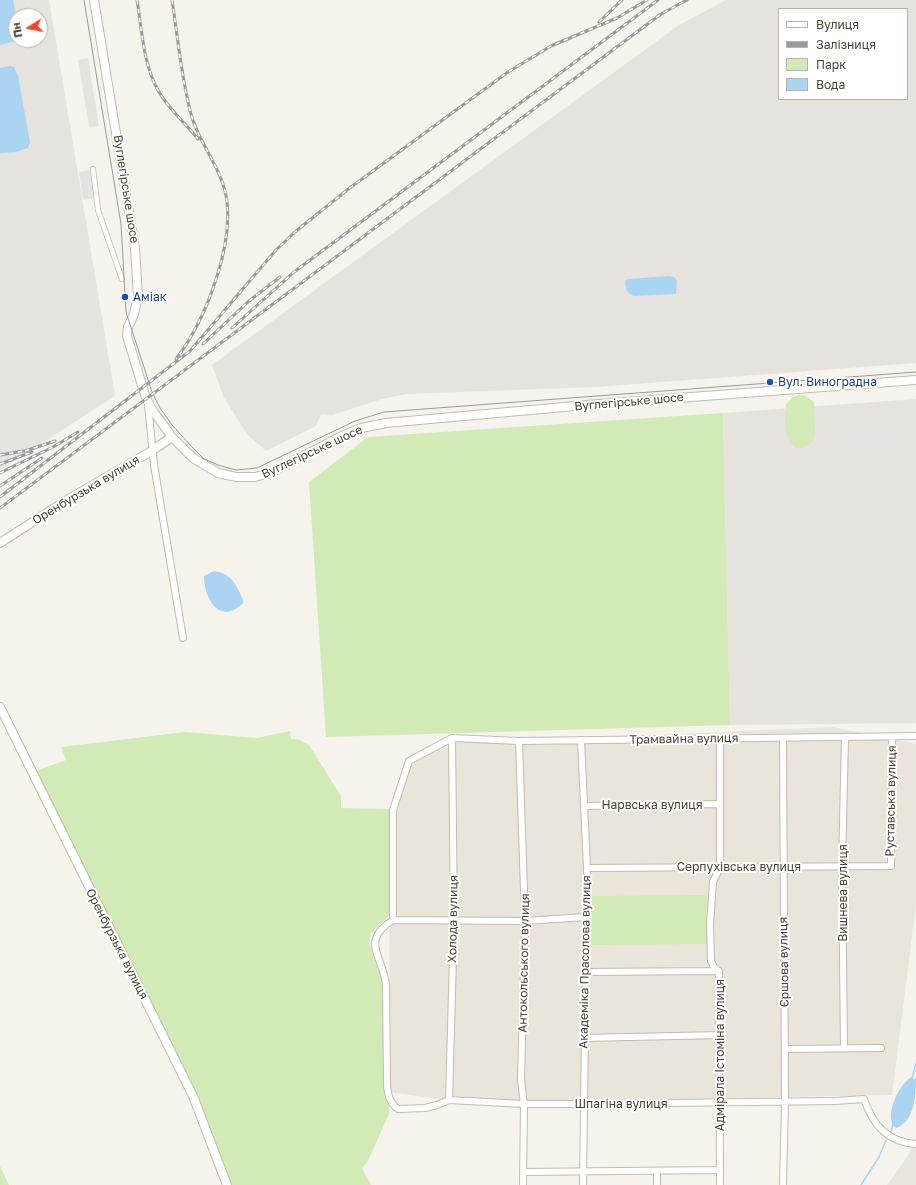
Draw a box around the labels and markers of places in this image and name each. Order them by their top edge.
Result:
place label: Аміак [133,290,167,304]
marker: Аміак [120,292,130,302]
place label: Вул. Виноградна [778,375,877,389]
marker: Вул. Виноградна [765,377,775,387]

